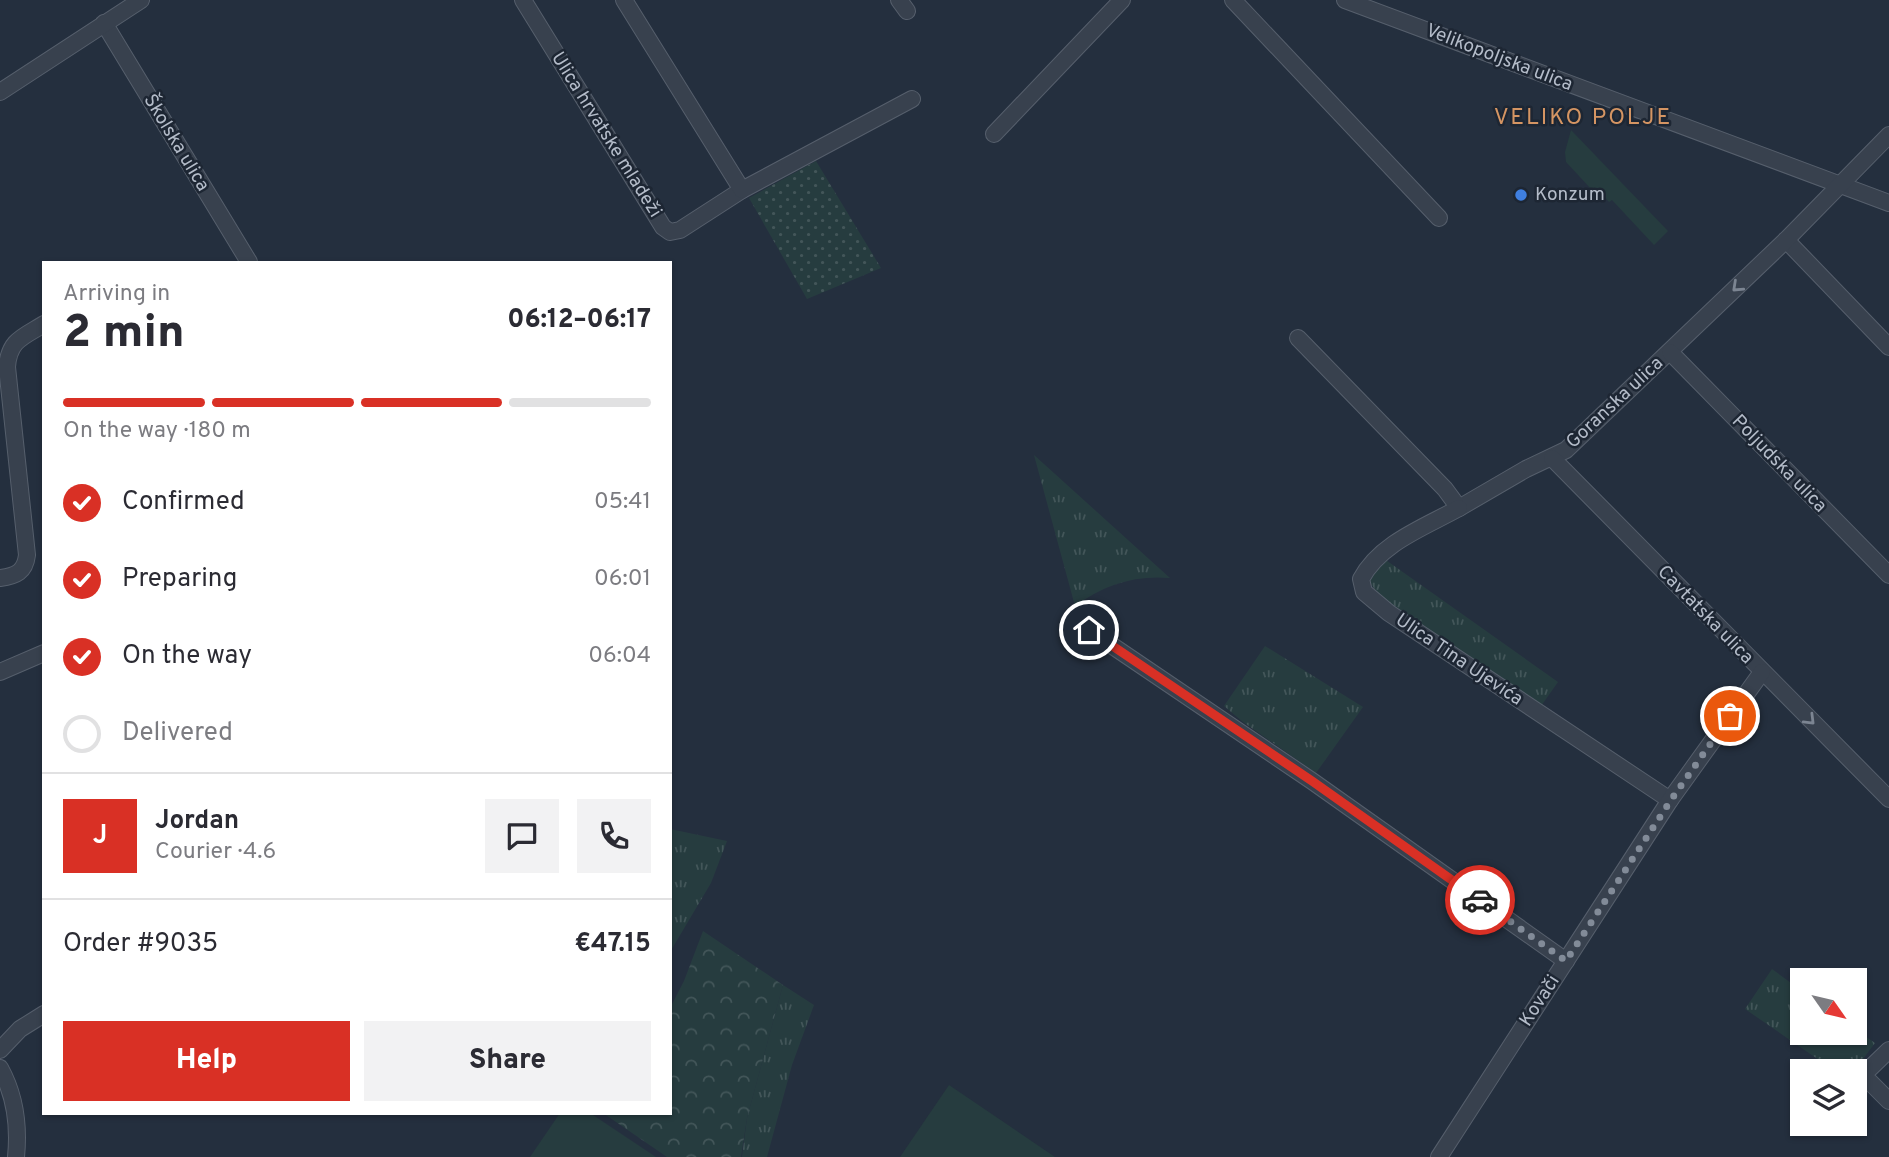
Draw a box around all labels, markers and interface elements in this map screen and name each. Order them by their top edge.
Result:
street label: Velikopoljska ulica [1422,19,1576,97]
street label: Ulica hrvatske mladeži [545,48,667,222]
street label: Školska ulica [138,89,215,196]
district label: VELIKO POLJE [1494,104,1672,133]
place label: Konzum [1535,183,1605,207]
marker: Konzum [1513,187,1529,203]
one-way arrow [1732,279,1745,292]
text: Arriving in [63,280,170,309]
text: 06:12–06:17 [507,304,651,337]
text: 2 min [63,305,185,364]
street label: Goranska ulica [1561,352,1669,454]
street label: Poljudska ulica [1726,410,1832,518]
text: On the way · 180 m [63,417,251,446]
icon: check [63,484,101,522]
text: Confirmed [122,486,245,519]
text: 05:41 [594,488,651,517]
street label: Cavtatska ulica [1652,560,1758,670]
icon: check [63,561,101,599]
text: Preparing [122,563,237,596]
text: 06:01 [594,565,651,594]
pin [1059,600,1119,660]
street label: Ulica Tina Ujevića [1391,608,1527,712]
icon: home [1070,611,1108,649]
icon: check [63,638,101,676]
text: On the way [122,640,252,673]
text: 06:04 [588,642,651,671]
pin [1700,686,1760,746]
icon: bag [1711,697,1749,735]
one-way arrow [1802,712,1814,724]
text: Delivered [122,717,233,750]
button: chat [485,799,559,873]
button: phone [577,799,651,873]
text: Jordan [155,805,239,838]
text: J [93,820,107,853]
text: Courier · 4.6 [155,838,276,867]
courier [1445,865,1515,935]
icon: car [1461,881,1499,919]
text: Order #9035 [63,928,218,961]
text: €47.15 [575,928,651,961]
north arrow [1790,968,1867,1045]
map controls [1790,968,1867,1136]
street label: Kovači [1515,971,1565,1031]
button: Help [63,1021,350,1101]
button: Share [364,1021,651,1101]
button: layers [1790,1059,1867,1136]

